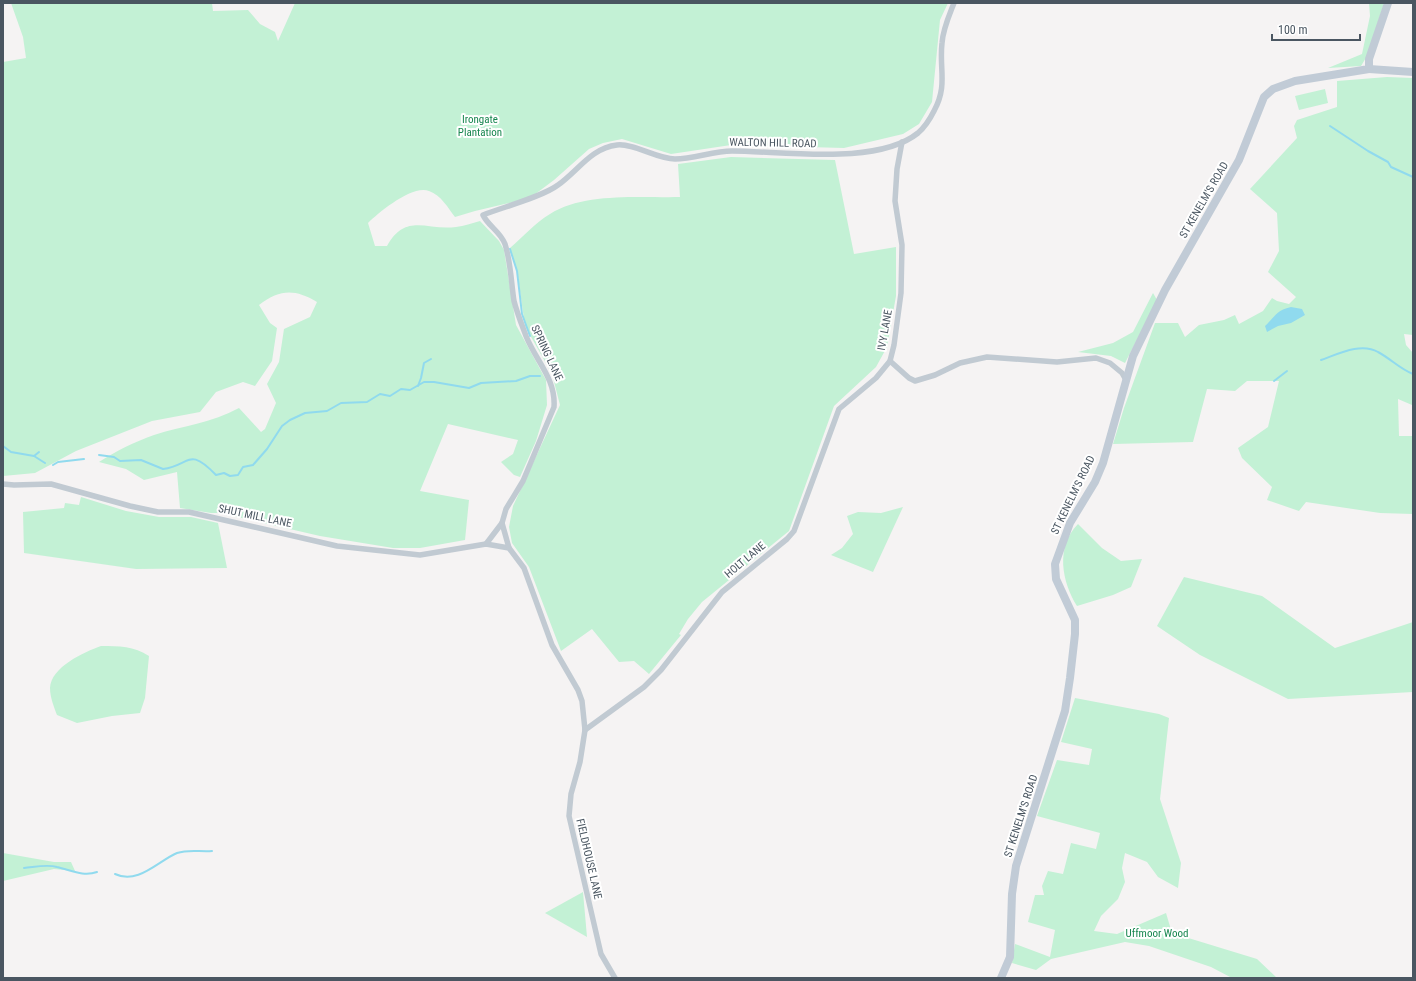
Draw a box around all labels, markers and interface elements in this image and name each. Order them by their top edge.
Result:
scale bar [1272,16,1360,42]
text: 100 m [1278,23,1308,37]
park label: Irongate Plantation [458,113,502,139]
street label: WALTON HILL ROAD [729,136,817,150]
street label: ST KENELM'S ROAD [1177,159,1231,241]
street label: IVY LANE [875,308,895,351]
street label: SPRING LANE [528,323,566,383]
street label: ST KENELM'S ROAD [1048,453,1098,537]
street label: SHUT MILL LANE [217,502,293,530]
street label: HOLT LANE [722,539,768,581]
street label: ST KENELM'S ROAD [1002,773,1040,859]
street label: FIELDHOUSE LANE [573,817,605,901]
park label: Uffmoor Wood [1125,927,1189,940]

